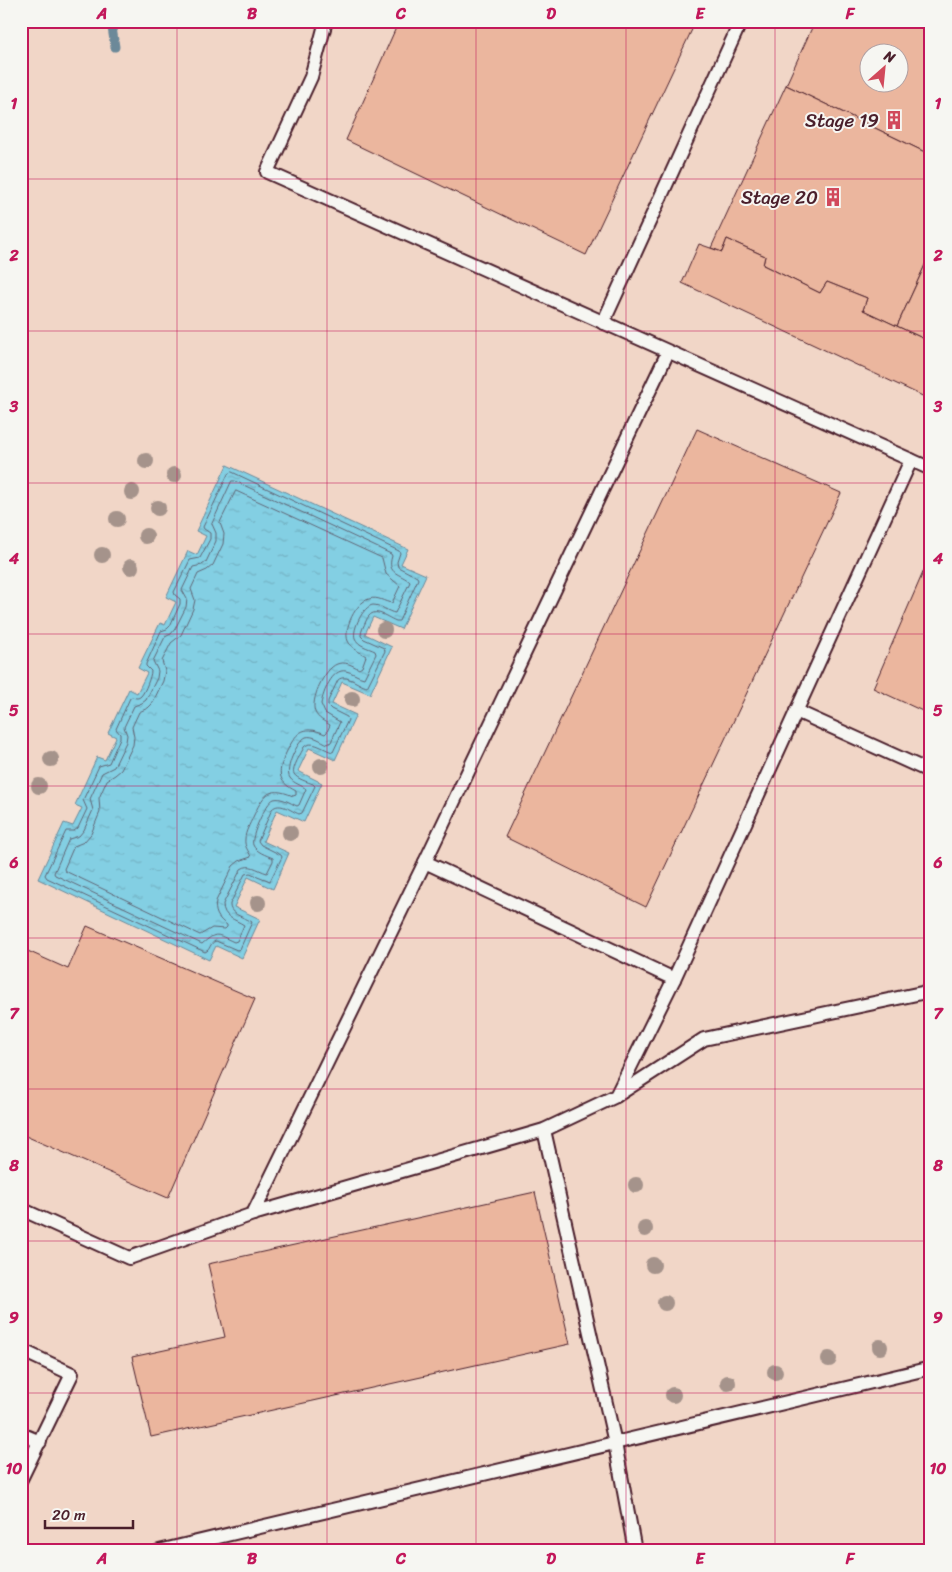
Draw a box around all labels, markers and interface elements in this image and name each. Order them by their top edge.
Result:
text: A [96,0,107,28]
text: B [247,0,258,28]
text: C [395,0,407,28]
text: D [546,0,556,28]
text: E [696,0,706,28]
text: F [845,0,856,28]
north arrow [860,42,910,92]
text: N [879,43,900,70]
text: 1 [11,89,18,118]
text: 1 [935,89,942,118]
place label: Stage 19 [805,104,879,137]
building icon: Stage 19 [883,109,905,131]
place label: Stage 20 [741,181,818,214]
building icon: Stage 20 [822,186,844,208]
text: 2 [8,241,19,270]
text: 2 [932,241,943,270]
text: 3 [9,392,19,421]
text: 3 [933,392,943,421]
text: 4 [8,544,19,573]
text: 4 [932,544,943,573]
text: 5 [9,696,19,725]
text: 5 [933,696,943,725]
text: 6 [8,848,19,877]
text: 6 [932,848,943,877]
text: 7 [9,999,20,1028]
text: 7 [933,999,944,1028]
text: 8 [8,1151,19,1180]
text: 8 [932,1151,943,1180]
text: 9 [9,1303,19,1332]
text: 9 [933,1303,943,1332]
text: 10 [6,1454,22,1483]
text: 10 [930,1454,946,1483]
scale bar [45,1497,132,1529]
text: 20 m [52,1502,86,1528]
text: A [96,1544,107,1572]
text: B [247,1544,258,1572]
text: C [395,1544,407,1572]
text: D [546,1544,556,1572]
text: E [696,1544,706,1572]
text: F [845,1544,856,1572]

